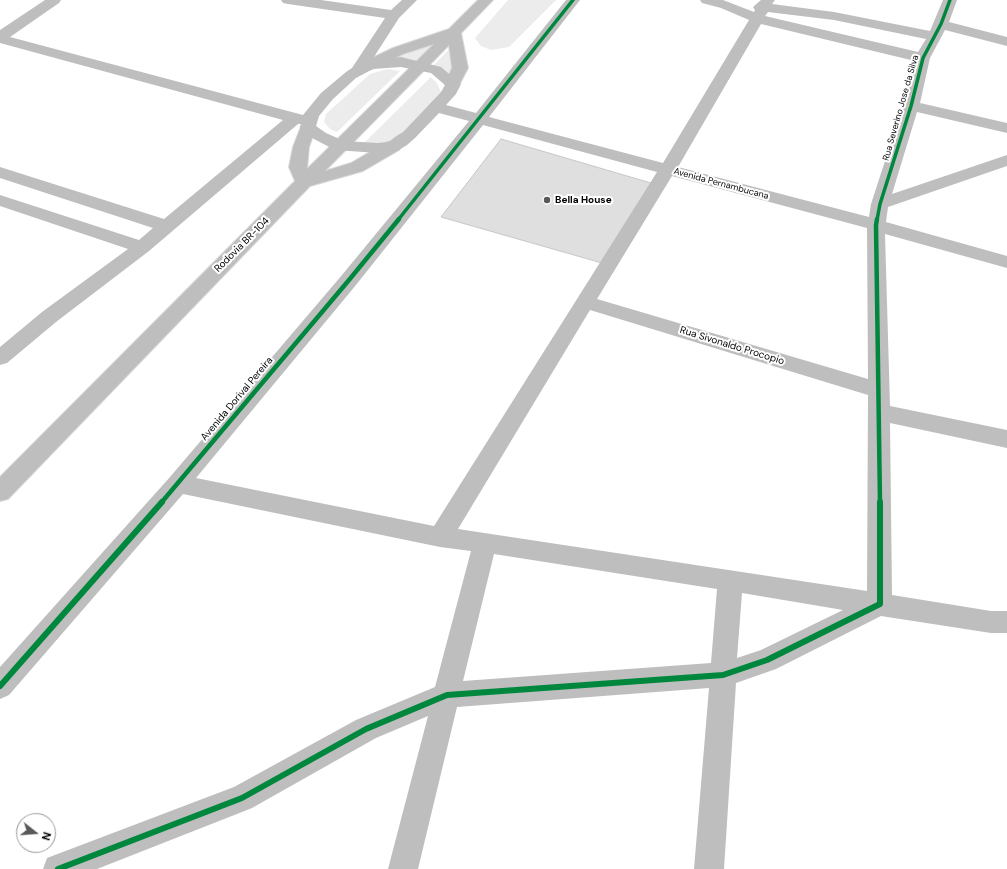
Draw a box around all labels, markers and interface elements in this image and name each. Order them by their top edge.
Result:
street label: Rua Severino Jose da Silva [881,54,921,162]
street label: Avenida Pernambucana [672,166,770,202]
place label: Bella House [555,194,612,206]
marker: Bella House [542,195,552,205]
street label: Rodovia BR-104 [212,215,272,275]
street label: Rua Sivonaldo Procopio [678,324,786,368]
street label: Avenida Dorival Pereira [198,355,276,443]
north arrow [16,813,56,853]
text: N [39,830,54,842]

